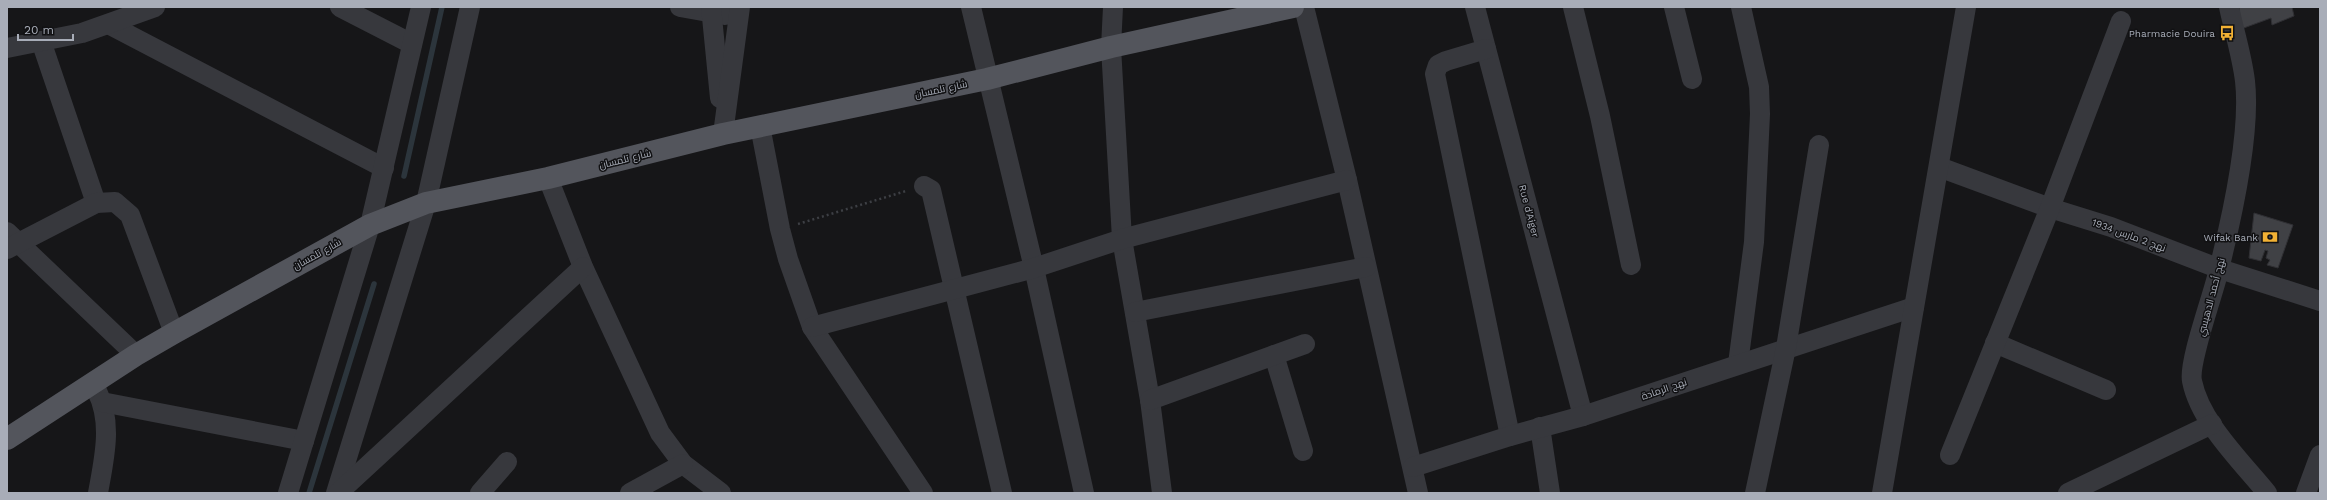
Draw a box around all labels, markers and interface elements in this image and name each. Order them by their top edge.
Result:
scale bar [18,16,73,42]
text: 20 m [24,23,54,37]
bus stop icon: Pharmacie Douira [2218,24,2236,42]
place label: Pharmacie Douira [2129,28,2215,39]
street label: شارع تلمسان [914,78,969,101]
street label: شارع تلمسان [598,147,653,172]
street label: Rue d'Aiger [1517,184,1541,238]
street label: نهج 2 مارس 1934 [2090,217,2167,254]
bank icon: Wifak Bank [2261,228,2279,246]
place label: Wifak Bank [2204,232,2258,243]
street label: شارع تلمسان [291,236,344,273]
street label: نهج أحمد الدهيسي [2194,256,2229,338]
street label: نهج الرمادة [1640,376,1689,403]

